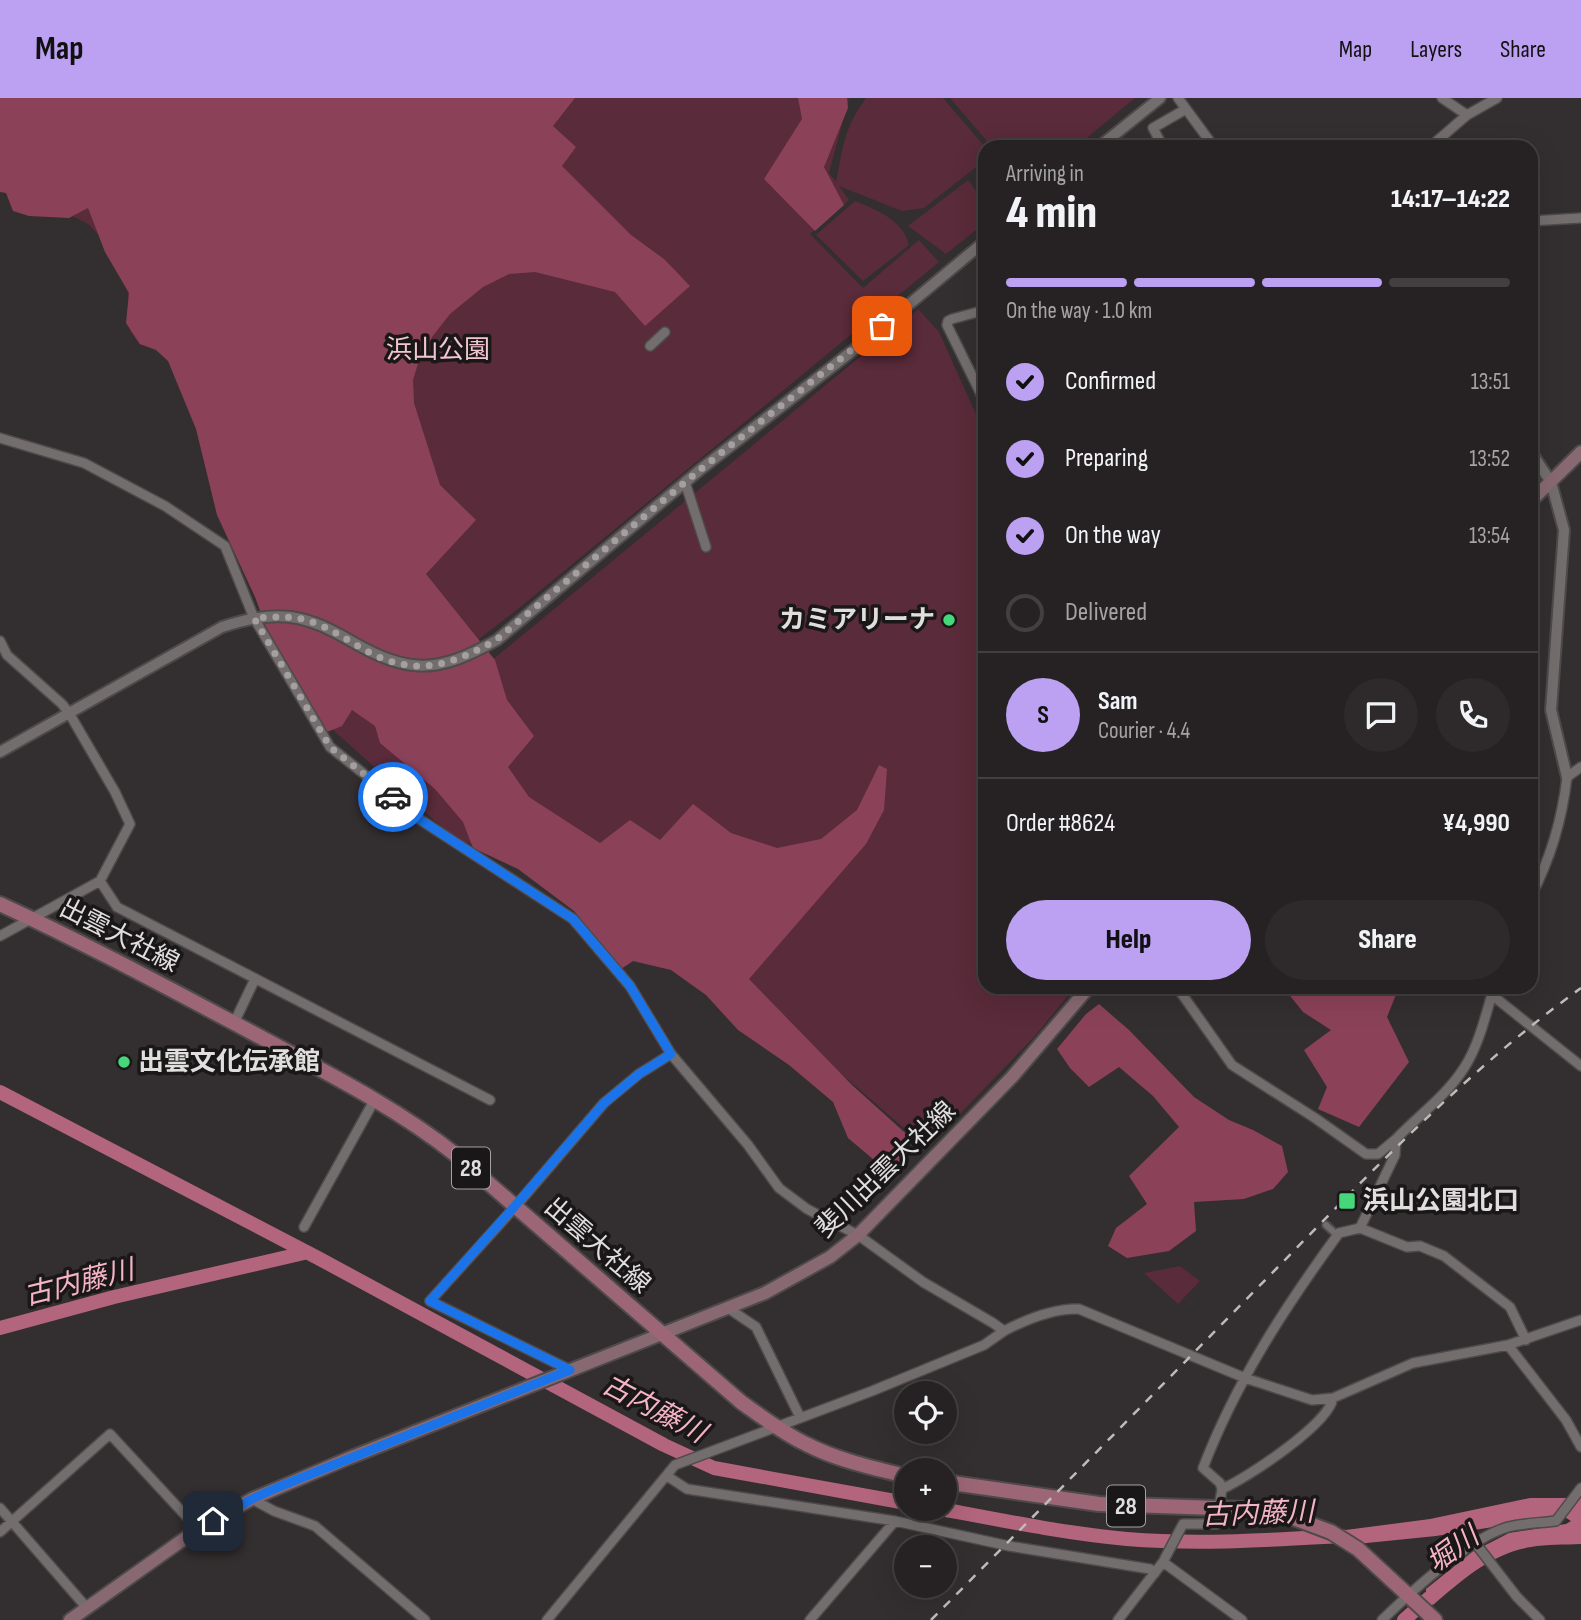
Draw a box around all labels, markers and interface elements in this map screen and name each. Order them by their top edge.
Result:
text: Map [35,29,84,69]
text: Map [1339,35,1372,64]
text: Layers [1410,35,1462,64]
text: Share [1500,35,1546,64]
text: Arriving in [1006,160,1084,188]
text: 14:17–14:22 [1391,184,1510,215]
text: 4 min [1006,186,1097,241]
pin [852,296,912,356]
text: On the way · 1.0 km [1006,297,1152,325]
icon: bag [863,307,901,345]
park label: 浜山公園 [386,335,490,366]
icon: check [1006,363,1044,401]
text: Confirmed [1065,366,1156,397]
text: 13:51 [1471,368,1510,396]
icon: check [1006,440,1044,478]
text: Preparing [1065,443,1148,474]
text: 13:52 [1469,445,1510,473]
icon: check [1006,517,1044,555]
text: On the way [1065,520,1161,551]
text: 13:54 [1469,522,1510,550]
text: Delivered [1065,597,1147,628]
place label: カミアリーナ [779,605,935,636]
marker: カミアリーナ [941,612,957,628]
button: chat [1344,678,1418,752]
button: phone [1436,678,1510,752]
text: Sam [1098,686,1138,717]
text: S [1037,700,1049,731]
text: Courier · 4.4 [1098,717,1190,745]
courier [358,762,428,832]
icon: car [374,778,412,816]
text: Order #8624 [1006,808,1115,839]
text: ¥4,990 [1442,808,1510,839]
street label: 出雲大社線 [54,893,184,979]
button: Help [1006,900,1251,980]
button: Share [1265,900,1510,980]
place label: 出雲文化伝承館 [138,1047,320,1078]
marker: 出雲文化伝承館 [116,1054,132,1070]
street label: 斐川出雲大社線 [810,1096,962,1244]
road number: 28 [452,1148,490,1188]
place label: 浜山公園北口 [1363,1186,1519,1217]
marker: 浜山公園北口 [1337,1191,1357,1211]
street label: 出雲大社線 [538,1192,656,1300]
water label: 古内藤川 [21,1253,140,1313]
water label: 古内藤川 [597,1368,714,1451]
map controls [894,1381,957,1598]
button: locate [894,1381,957,1444]
button: + [894,1458,957,1521]
road number: 28 [1107,1486,1145,1526]
pin [183,1491,243,1551]
water label: 古内藤川 [1201,1495,1318,1532]
icon: home [194,1502,232,1540]
water label: 堀川 [1421,1518,1488,1580]
button: − [894,1535,957,1598]

